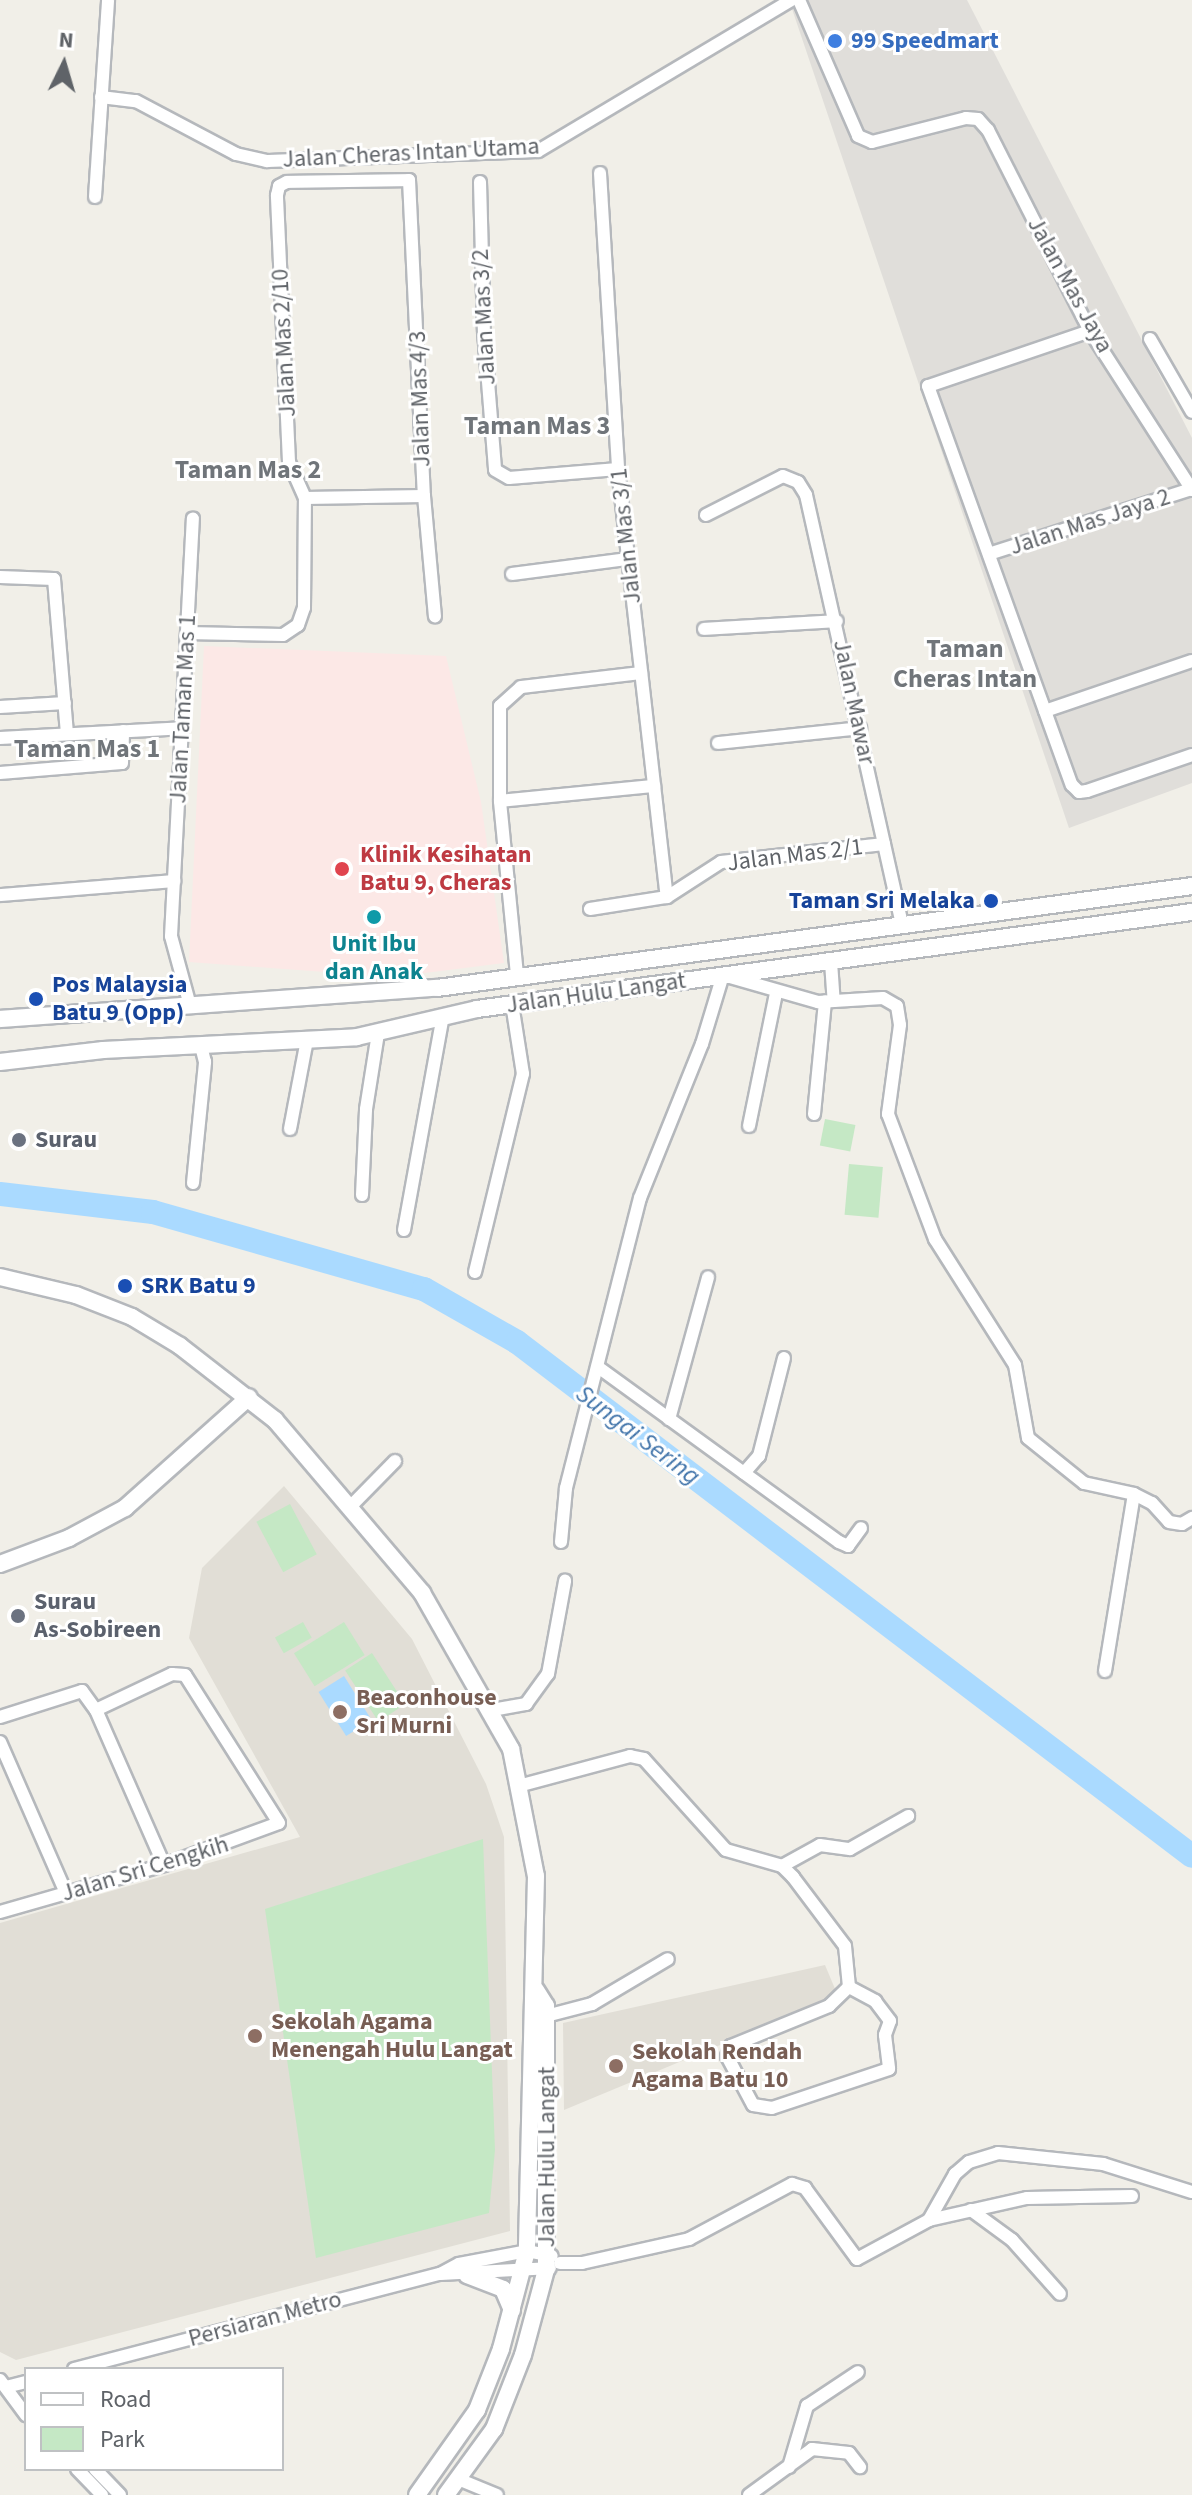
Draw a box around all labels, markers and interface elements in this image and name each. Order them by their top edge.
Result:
north arrow [24,24,104,104]
text: N [57,24,75,57]
place label: 99 Speedmart [851,27,999,55]
marker: 99 Speedmart [826,32,844,50]
street label: Jalan Cheras Intan Utama [282,132,540,174]
street label: Jalan Mas Jaya [1021,212,1119,358]
street label: Jalan Mas 3/2 [466,248,502,386]
street label: Jalan Mas 2/10 [266,268,302,418]
street label: Jalan Mas 4/3 [403,330,437,468]
district label: Taman Mas 3 [464,410,610,442]
district label: Taman Mas 2 [175,454,321,486]
street label: Jalan Mas 3/1 [605,467,647,605]
street label: Jalan Mas Jaya 2 [1006,482,1174,562]
street label: Jalan Taman Mas 1 [164,614,202,804]
district label: Taman Cheras Intan [893,633,1037,694]
street label: Jalan Mawar [827,637,881,767]
district label: Taman Mas 1 [14,733,160,765]
street label: Jalan Mas 2/1 [726,832,864,878]
place label: Klinik Kesihatan Batu 9, Cheras [360,841,532,897]
marker: Klinik Kesihatan Batu 9, Cheras [331,858,353,880]
place label: Taman Sri Melaka [789,887,975,915]
marker: Taman Sri Melaka [982,892,1000,910]
marker: Unit Ibu dan Anak [365,908,383,926]
place label: Unit Ibu dan Anak [325,930,423,986]
street label: Jalan Hulu Langat [504,966,688,1020]
place label: Pos Malaysia Batu 9 (Opp) [52,971,187,1027]
marker: Pos Malaysia Batu 9 (Opp) [27,990,45,1008]
place label: Surau [35,1126,97,1154]
marker: Surau [10,1131,28,1149]
place label: SRK Batu 9 [141,1272,256,1300]
marker: SRK Batu 9 [116,1277,134,1295]
water label: Sungai Sering [570,1378,706,1492]
place label: Surau As-Sobireen [34,1588,161,1644]
marker: Surau As-Sobireen [9,1607,27,1625]
place label: Beaconhouse Sri Murni [356,1684,497,1740]
marker: Beaconhouse Sri Murni [331,1703,349,1721]
street label: Jalan Sri Cengkih [58,1830,232,1908]
place label: Sekolah Agama Menengah Hulu Langat [271,2008,513,2064]
marker: Sekolah Agama Menengah Hulu Langat [246,2027,264,2045]
place label: Sekolah Rendah Agama Batu 10 [632,2038,802,2094]
marker: Sekolah Rendah Agama Batu 10 [607,2057,625,2075]
street label: Jalan Hulu Langat [533,2067,561,2247]
street label: Persiaran Metro [185,2285,345,2353]
legend [24,2367,284,2471]
text: Road [100,2382,152,2417]
text: Park [100,2422,145,2457]

